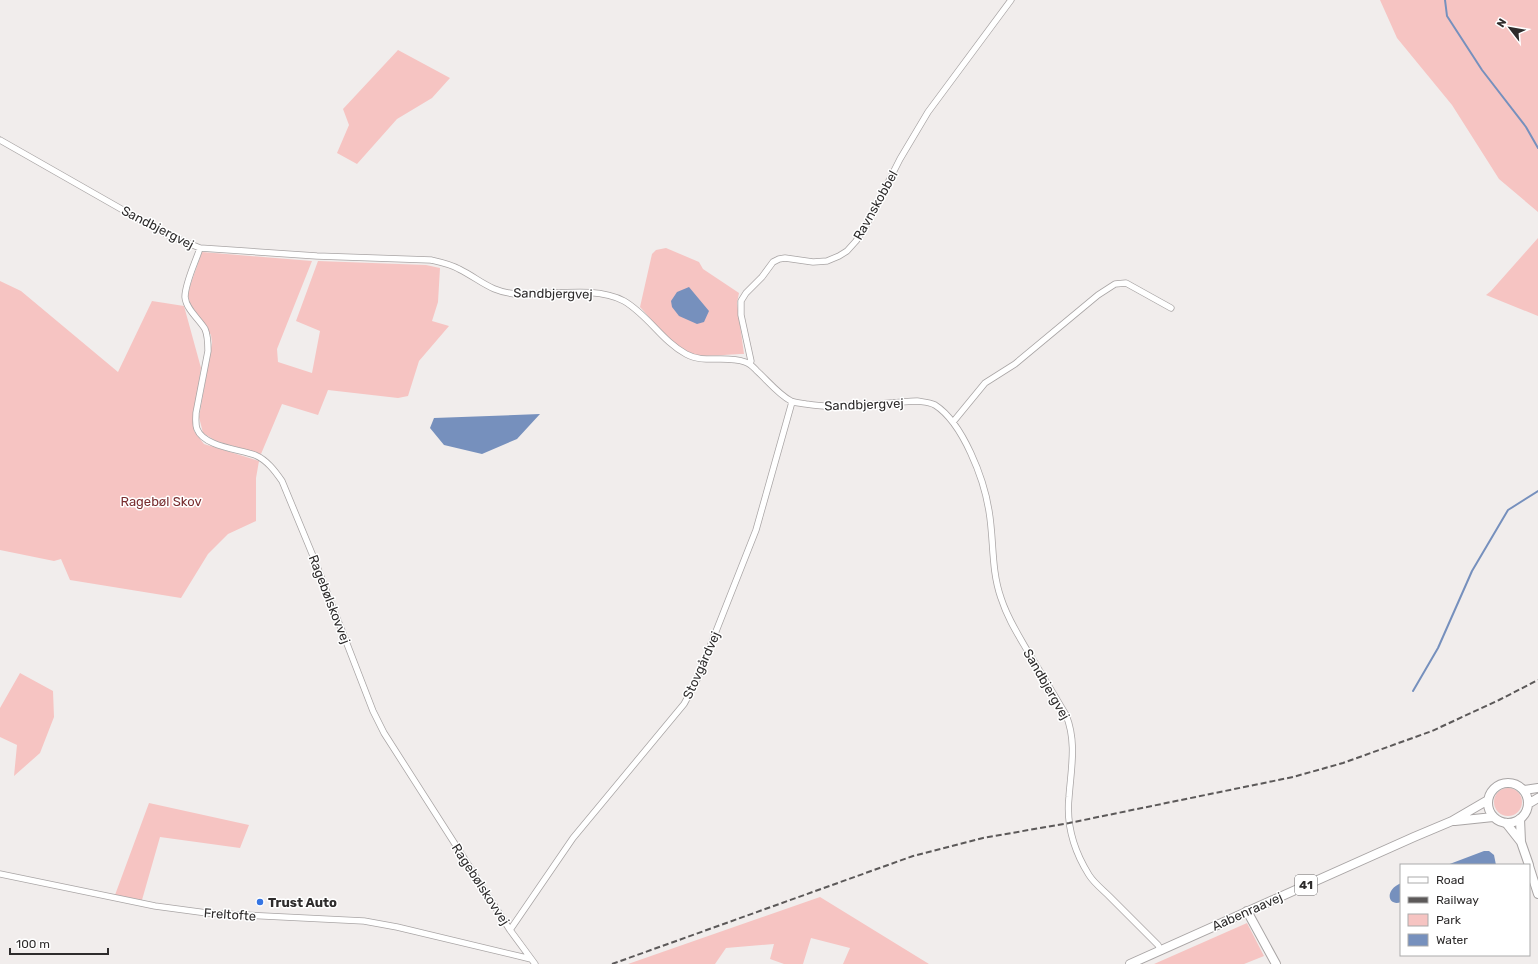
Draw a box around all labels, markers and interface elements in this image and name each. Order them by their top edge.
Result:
north arrow [1490,8,1530,48]
text: N [1494,16,1510,30]
street label: Ravnskobbel [850,168,901,243]
street label: Sandbjergvej [119,203,197,253]
street label: Sandbjergvej [513,285,593,303]
street label: Sandbjergvej [824,396,904,414]
park label: Ragebøl Skov [120,494,202,510]
street label: Ragebølskovvej [305,553,353,646]
street label: Stovgårdvej [680,629,724,702]
street label: Sandbjergvej [1019,646,1073,723]
street label: Ragebølskovvej [448,841,512,928]
legend [1400,864,1530,956]
text: Road [1436,873,1464,887]
road number: 41 [1295,875,1317,895]
street label: Aabenraavej [1210,889,1285,934]
text: Railway [1436,893,1479,907]
place label: Trust Auto [268,895,337,910]
marker: Trust Auto [255,897,265,907]
street label: Freltofte [203,905,257,924]
text: Park [1436,913,1462,927]
scale bar [10,930,108,956]
text: Water [1436,933,1468,947]
text: 100 m [16,937,50,951]

